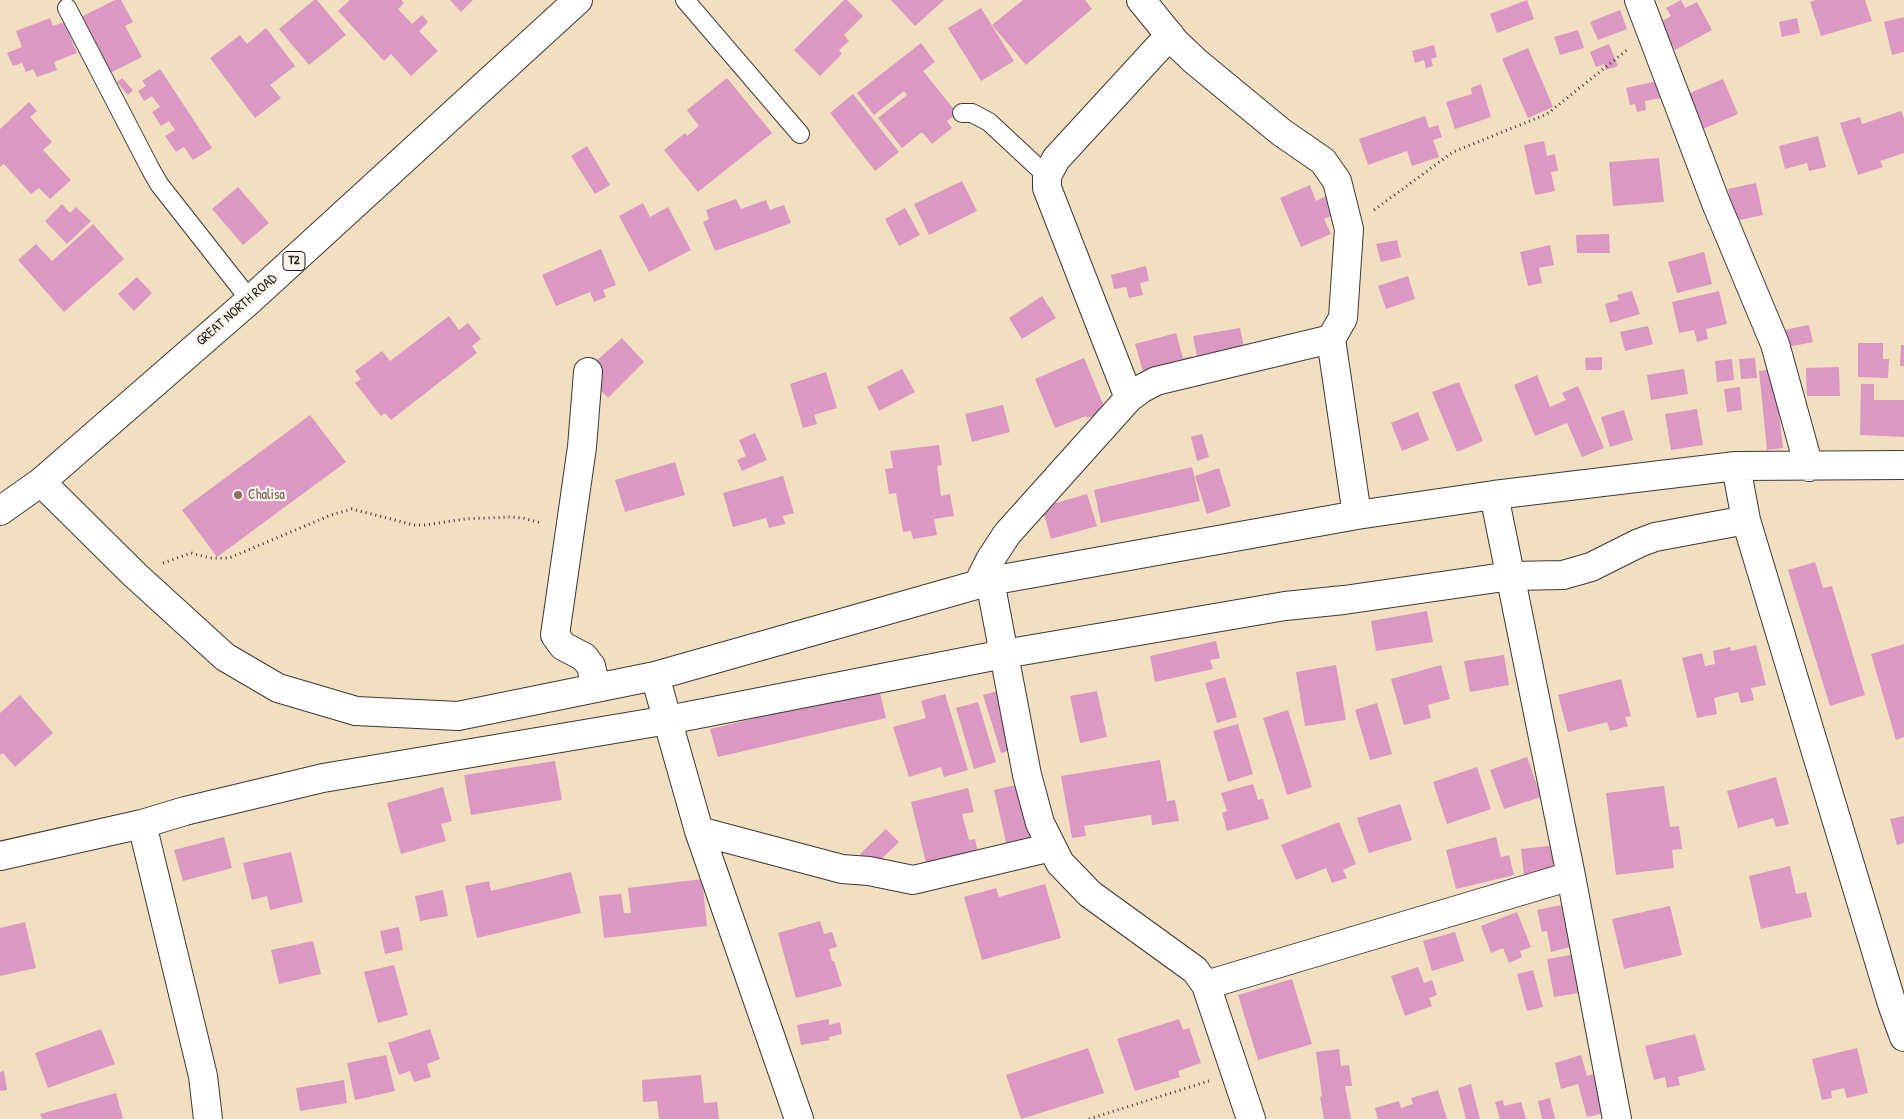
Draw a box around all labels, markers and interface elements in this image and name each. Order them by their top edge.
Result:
road number: T2 [283,252,305,270]
street label: GREAT NORTH ROAD [193,270,281,350]
place label: Chalisa [248,487,285,503]
marker: Chalisa [232,489,244,501]

